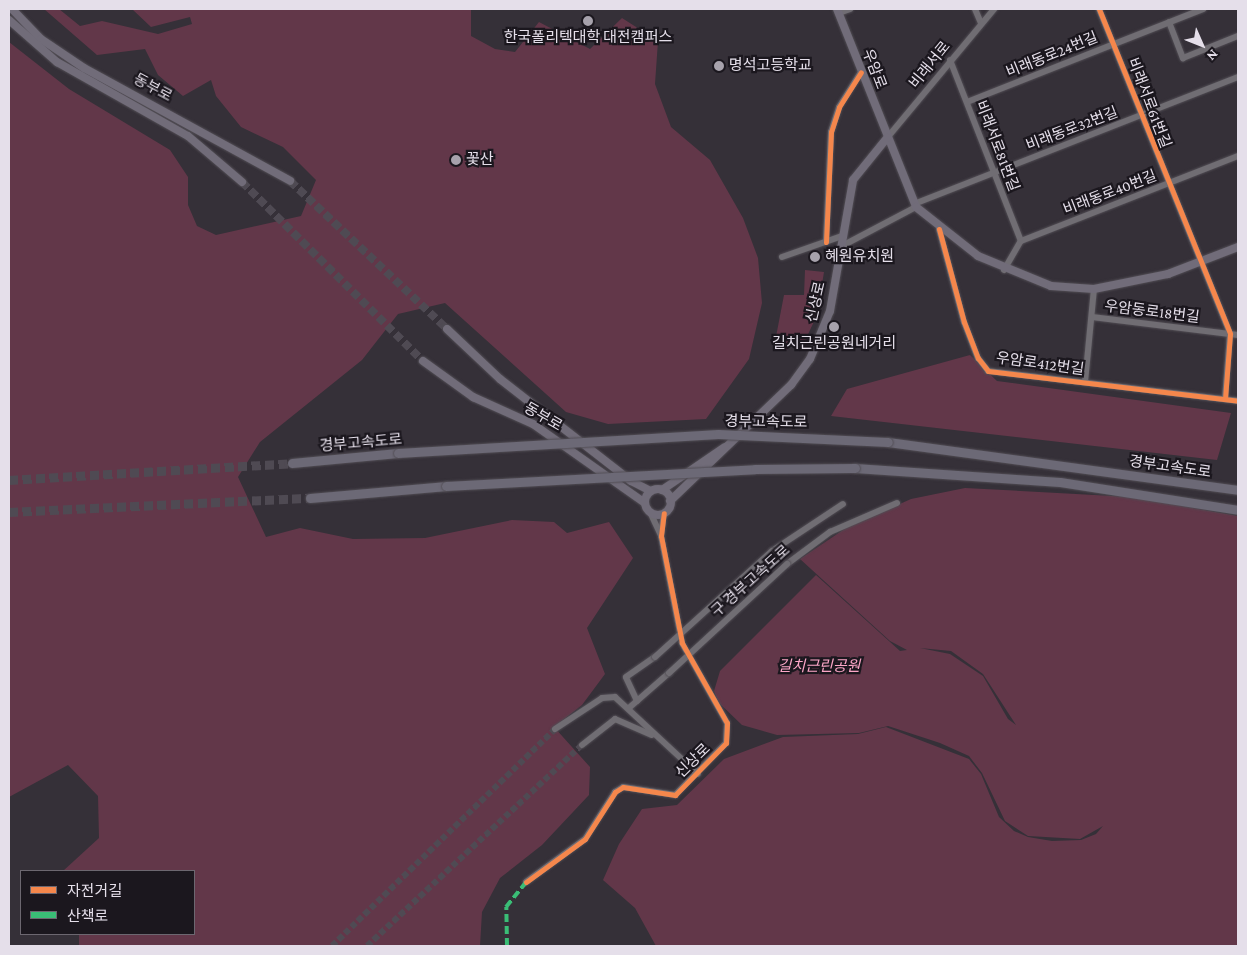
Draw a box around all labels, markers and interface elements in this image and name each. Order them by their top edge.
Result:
marker: 한국폴리텍대학 대전캠퍼스 [582,15,594,27]
north arrow [1177,20,1227,70]
street label: 비래동로24번길 [1003,28,1101,82]
place label: 한국폴리텍대학 대전캠퍼스 [504,29,672,47]
street label: 비래서로 [906,38,954,92]
street label: 우암로 [858,46,890,92]
text: N [1204,46,1222,64]
street label: 비래서로61번길 [1124,55,1174,151]
place label: 명석고등학교 [729,57,812,75]
marker: 명석고등학교 [713,60,725,72]
street label: 동부로 [130,70,176,106]
street label: 비래서로81번길 [971,98,1023,194]
street label: 비래동로32번길 [1023,103,1121,155]
place label: 꽃산 [466,151,494,169]
marker: 꽃산 [450,154,462,166]
street label: 비래동로40번길 [1061,167,1159,219]
place label: 혜원유치원 [825,248,894,266]
marker: 혜원유치원 [809,251,821,263]
street label: 신상로 [803,280,829,324]
street label: 우암동로18번길 [1103,297,1201,327]
marker: 길치근린공원네거리 [828,321,840,333]
place label: 길치근린공원네거리 [772,335,896,353]
street label: 우암로412번길 [995,349,1085,379]
street label: 동부로 [521,399,565,435]
street label: 경부고속도로 [724,412,808,432]
street label: 경부고속도로 [319,430,403,456]
street label: 경부고속도로 [1128,452,1212,482]
street label: 구 경부고속도로 [708,541,794,621]
park label: 길치근린공원 [778,658,860,676]
street label: 신상로 [672,740,714,782]
legend [20,870,195,935]
text: 자전거길 [67,883,122,899]
text: 산책로 [67,908,108,924]

